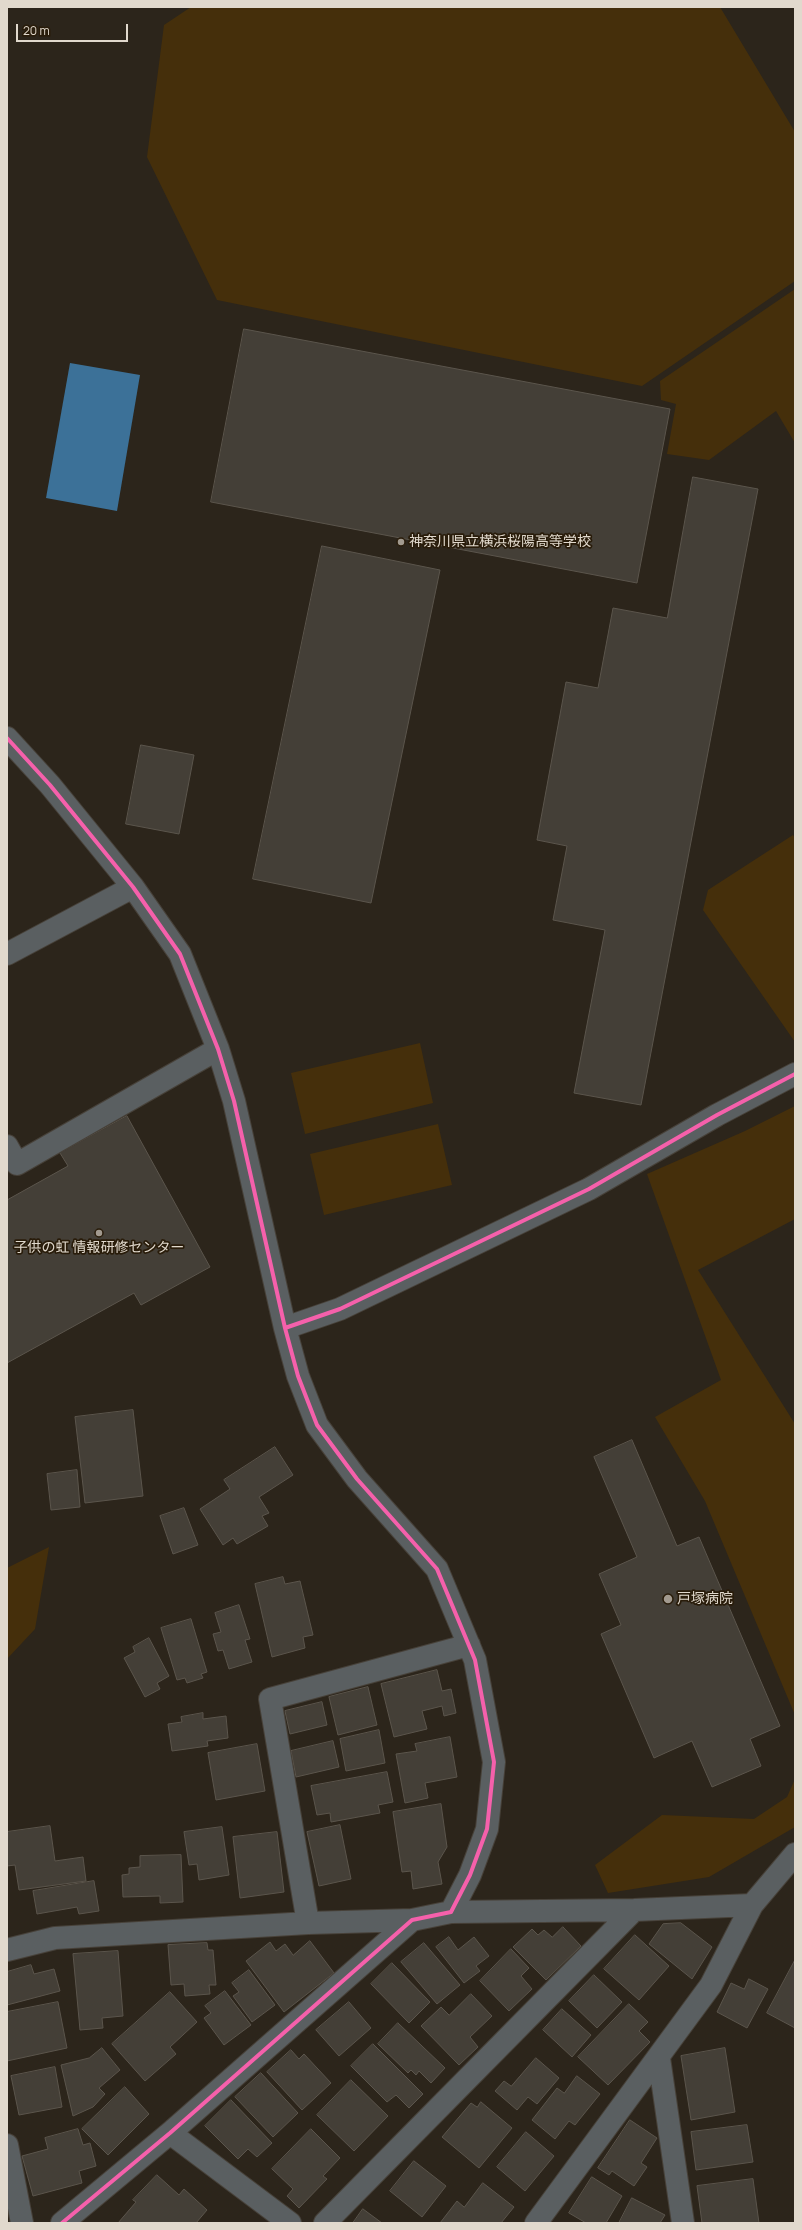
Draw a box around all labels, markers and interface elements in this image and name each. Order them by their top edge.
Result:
scale bar [18,16,130,42]
text: 20 m [23,22,50,39]
place label: 神奈川県立横浜桜陽高等学校 [409,534,591,550]
marker: 神奈川県立横浜桜陽高等学校 [396,537,406,547]
marker: 子供の虹 情報研修センター [94,1228,104,1238]
place label: 子供の虹 情報研修センター [14,1240,184,1256]
place label: 戸塚病院 [677,1591,733,1607]
marker: 戸塚病院 [662,1593,674,1605]

